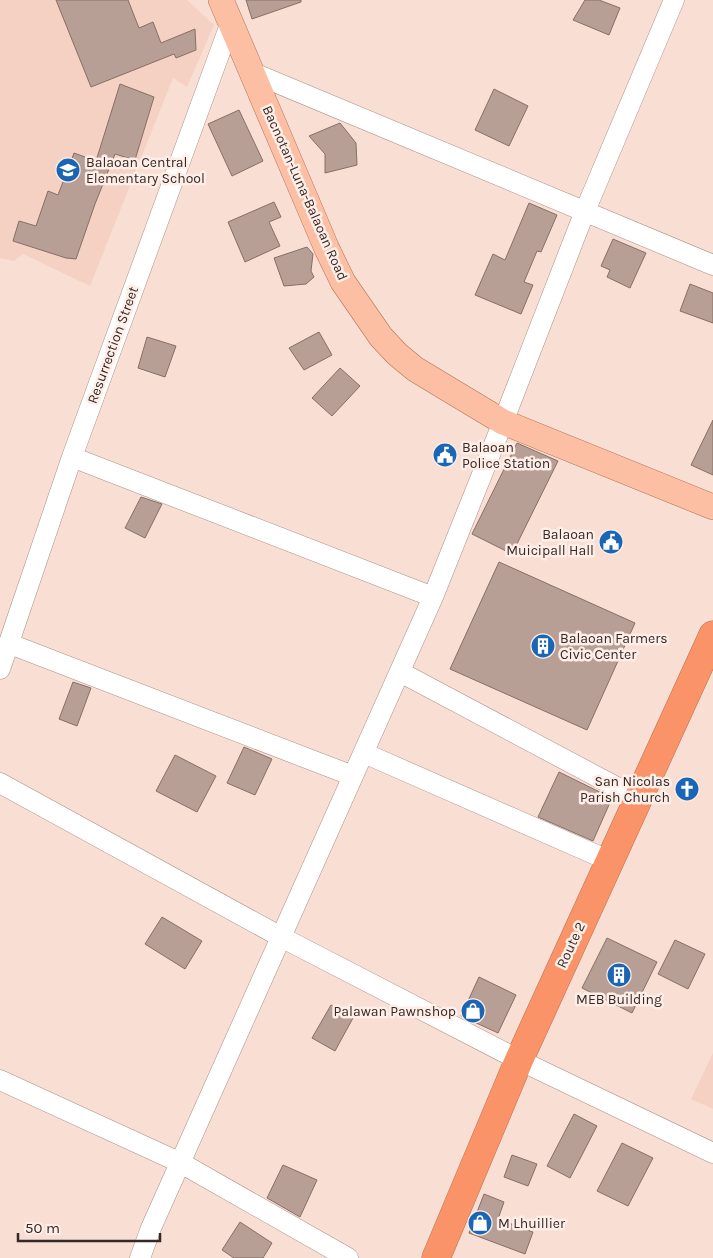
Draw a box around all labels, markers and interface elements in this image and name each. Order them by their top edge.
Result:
street label: Bacnotan-Luna-Balaoan Road [259,103,351,283]
place label: Balaoan Central Elementary School [86,154,205,187]
school or university icon: Balaoan Central Elementary School [55,157,81,183]
street label: Resurrection Street [84,284,142,406]
place label: Balaoan Police Station [462,439,550,472]
public building icon: Balaoan Police Station [432,442,458,468]
place label: Balaoan Muicipall Hall [506,526,594,559]
public building icon: Balaoan Muicipall Hall [598,529,624,555]
place label: Balaoan Farmers Civic Center [560,630,668,663]
building icon: Balaoan Farmers Civic Center [530,633,556,659]
place label: San Nicolas Parish Church [580,773,670,806]
church icon: San Nicolas Parish Church [674,776,700,802]
street label: Route 2 [553,919,589,971]
building icon: MEB Building [606,962,632,988]
place label: MEB Building [576,991,662,1008]
shop icon: Palawan Pawnshop [460,998,486,1024]
place label: Palawan Pawnshop [334,1003,456,1020]
scale bar [18,1210,160,1242]
shop icon: M Lhuillier [467,1210,493,1236]
place label: M Lhuillier [498,1215,566,1232]
text: 50 m [25,1219,60,1237]

